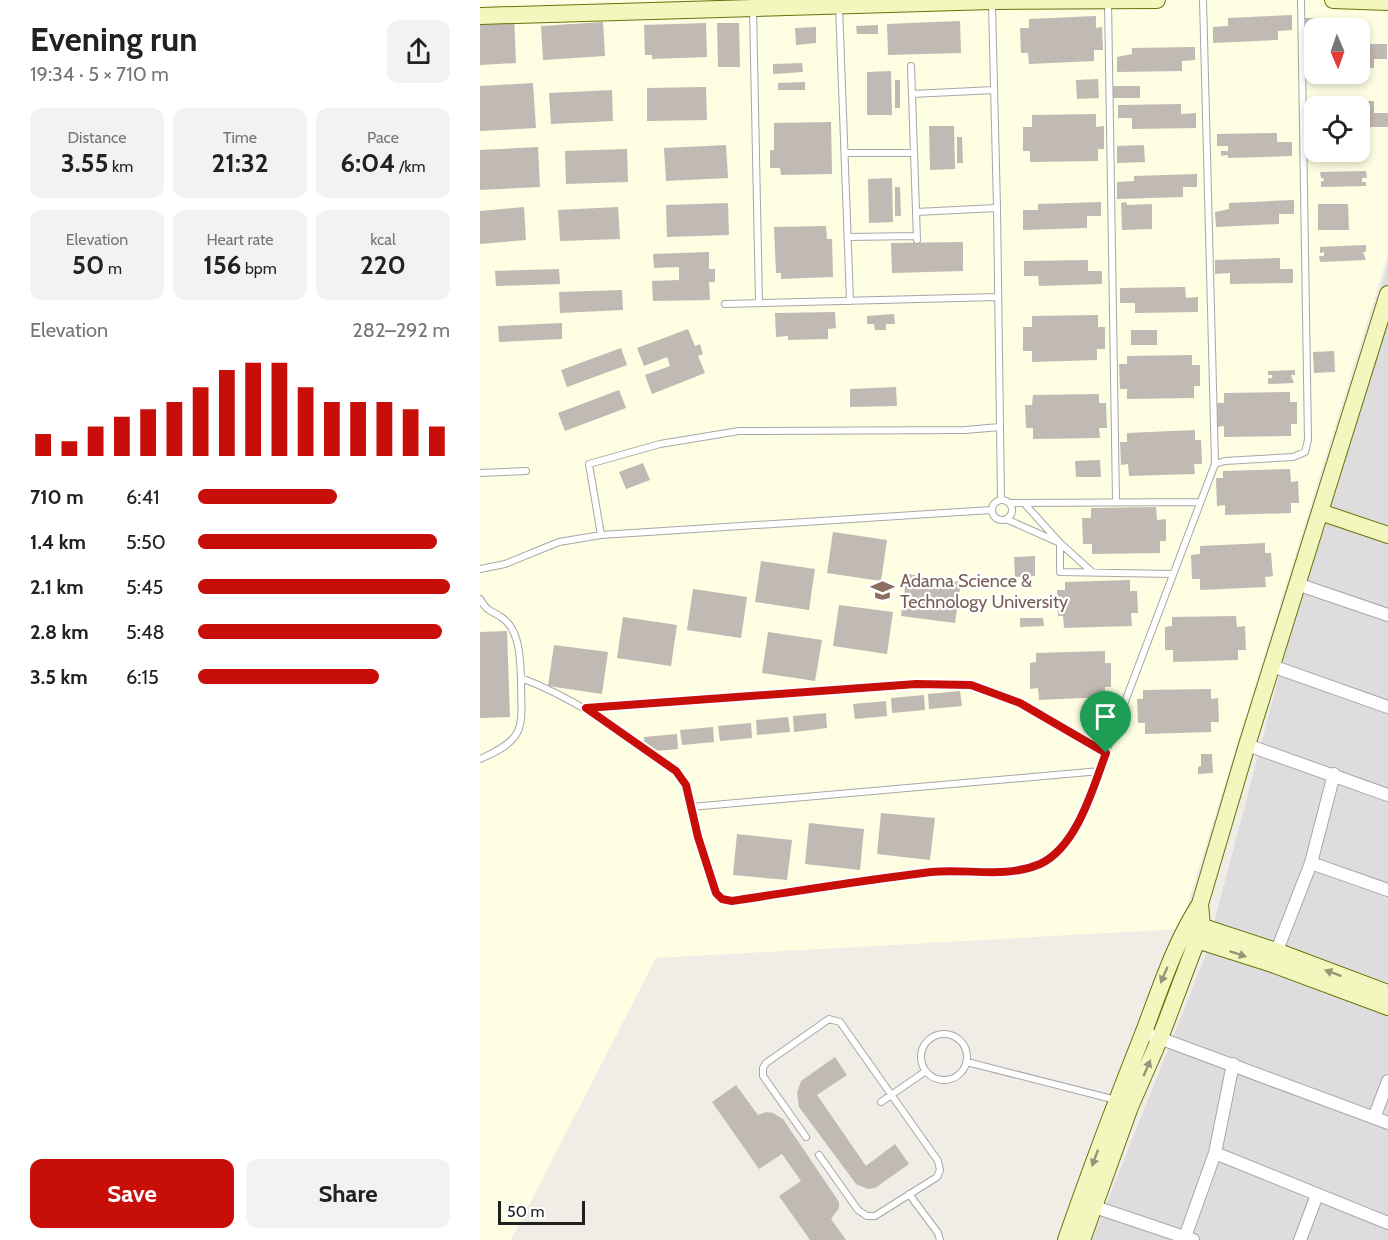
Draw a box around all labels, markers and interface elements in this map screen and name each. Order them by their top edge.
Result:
north arrow [1304,18,1370,84]
map controls [1304,18,1370,162]
text: Evening run [30,19,197,59]
button: share [387,20,450,83]
text: 19:34 · 5 × 710 m [30,62,169,86]
button: locate [1304,96,1370,162]
text: Distance [68,128,126,147]
text: Time [223,128,257,147]
text: Pace [367,128,399,147]
text: 3.55 [61,147,108,179]
text: 21:32 [212,147,268,179]
text: 6:04 [341,147,395,179]
text: km [108,157,133,176]
text: /km [395,157,425,176]
text: Elevation [66,230,128,249]
text: Heart rate [207,230,273,249]
text: kcal [370,230,396,249]
text: 50 [72,249,104,281]
text: 156 [203,249,241,281]
text: 220 [360,249,406,281]
text: m [104,259,122,278]
text: bpm [241,259,277,278]
text: Elevation [30,318,108,342]
text: 282–292 m [352,318,450,342]
text: 710 m [30,485,84,509]
text: 6:41 [126,485,160,509]
text: 1.4 km [30,530,86,554]
text: 5:50 [126,530,166,554]
place label: Adama Science & Technology University [900,570,1068,613]
text: 2.1 km [30,575,84,599]
text: 5:45 [126,575,163,599]
school or university icon: Adama Science & Technology University [869,578,895,604]
text: 2.8 km [30,620,89,644]
text: 5:48 [126,620,165,644]
text: 3.5 km [30,665,88,689]
text: 6:15 [126,665,159,689]
pin [1080,691,1131,753]
icon: arrive [1089,700,1122,733]
one-way arrow [1229,949,1247,959]
one-way arrow [1159,967,1169,985]
one-way arrow [1324,967,1342,977]
one-way arrow [1142,1058,1152,1076]
one-way arrow [1090,1149,1100,1167]
button: Save [30,1159,234,1228]
button: Share [246,1159,450,1228]
scale bar [498,1198,585,1226]
text: 50 m [507,1202,544,1221]

